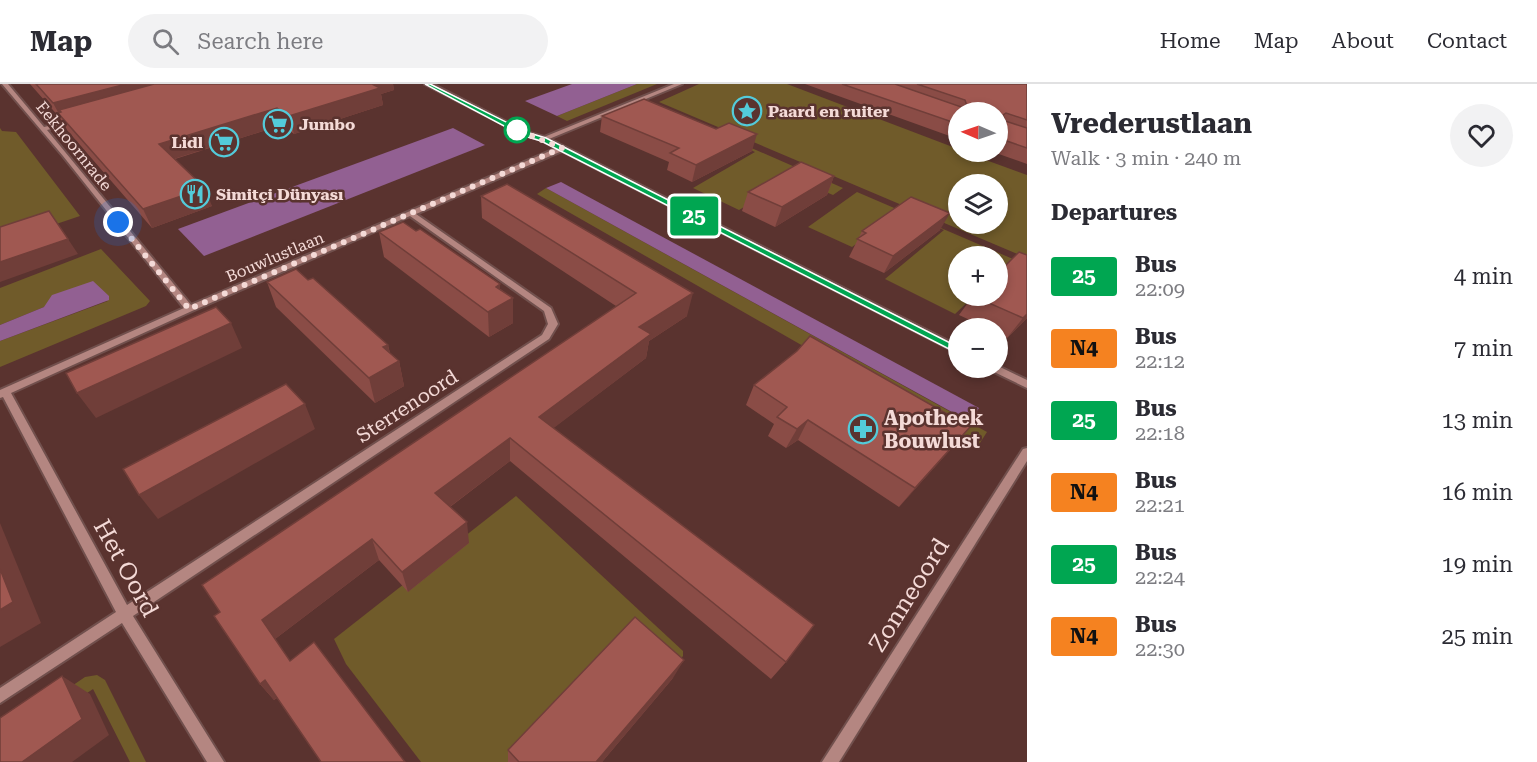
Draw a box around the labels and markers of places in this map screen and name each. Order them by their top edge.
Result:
place icon: Paard en ruiter [731,95,763,127]
place label: Paard en ruiter [768,102,890,121]
supermarket icon: Jumbo [262,108,294,140]
place label: Jumbo [299,115,355,134]
unlabelled marker [504,117,530,143]
supermarket icon: Lidl [208,126,240,158]
place label: Lidl [172,133,204,152]
restaurant icon: Simitçi Dünyası [179,178,211,210]
place label: Simitçi Dünyası [216,185,344,204]
place label: Apotheek Bouwlust [884,406,984,453]
pharmacy icon: Apotheek Bouwlust [847,413,879,445]

